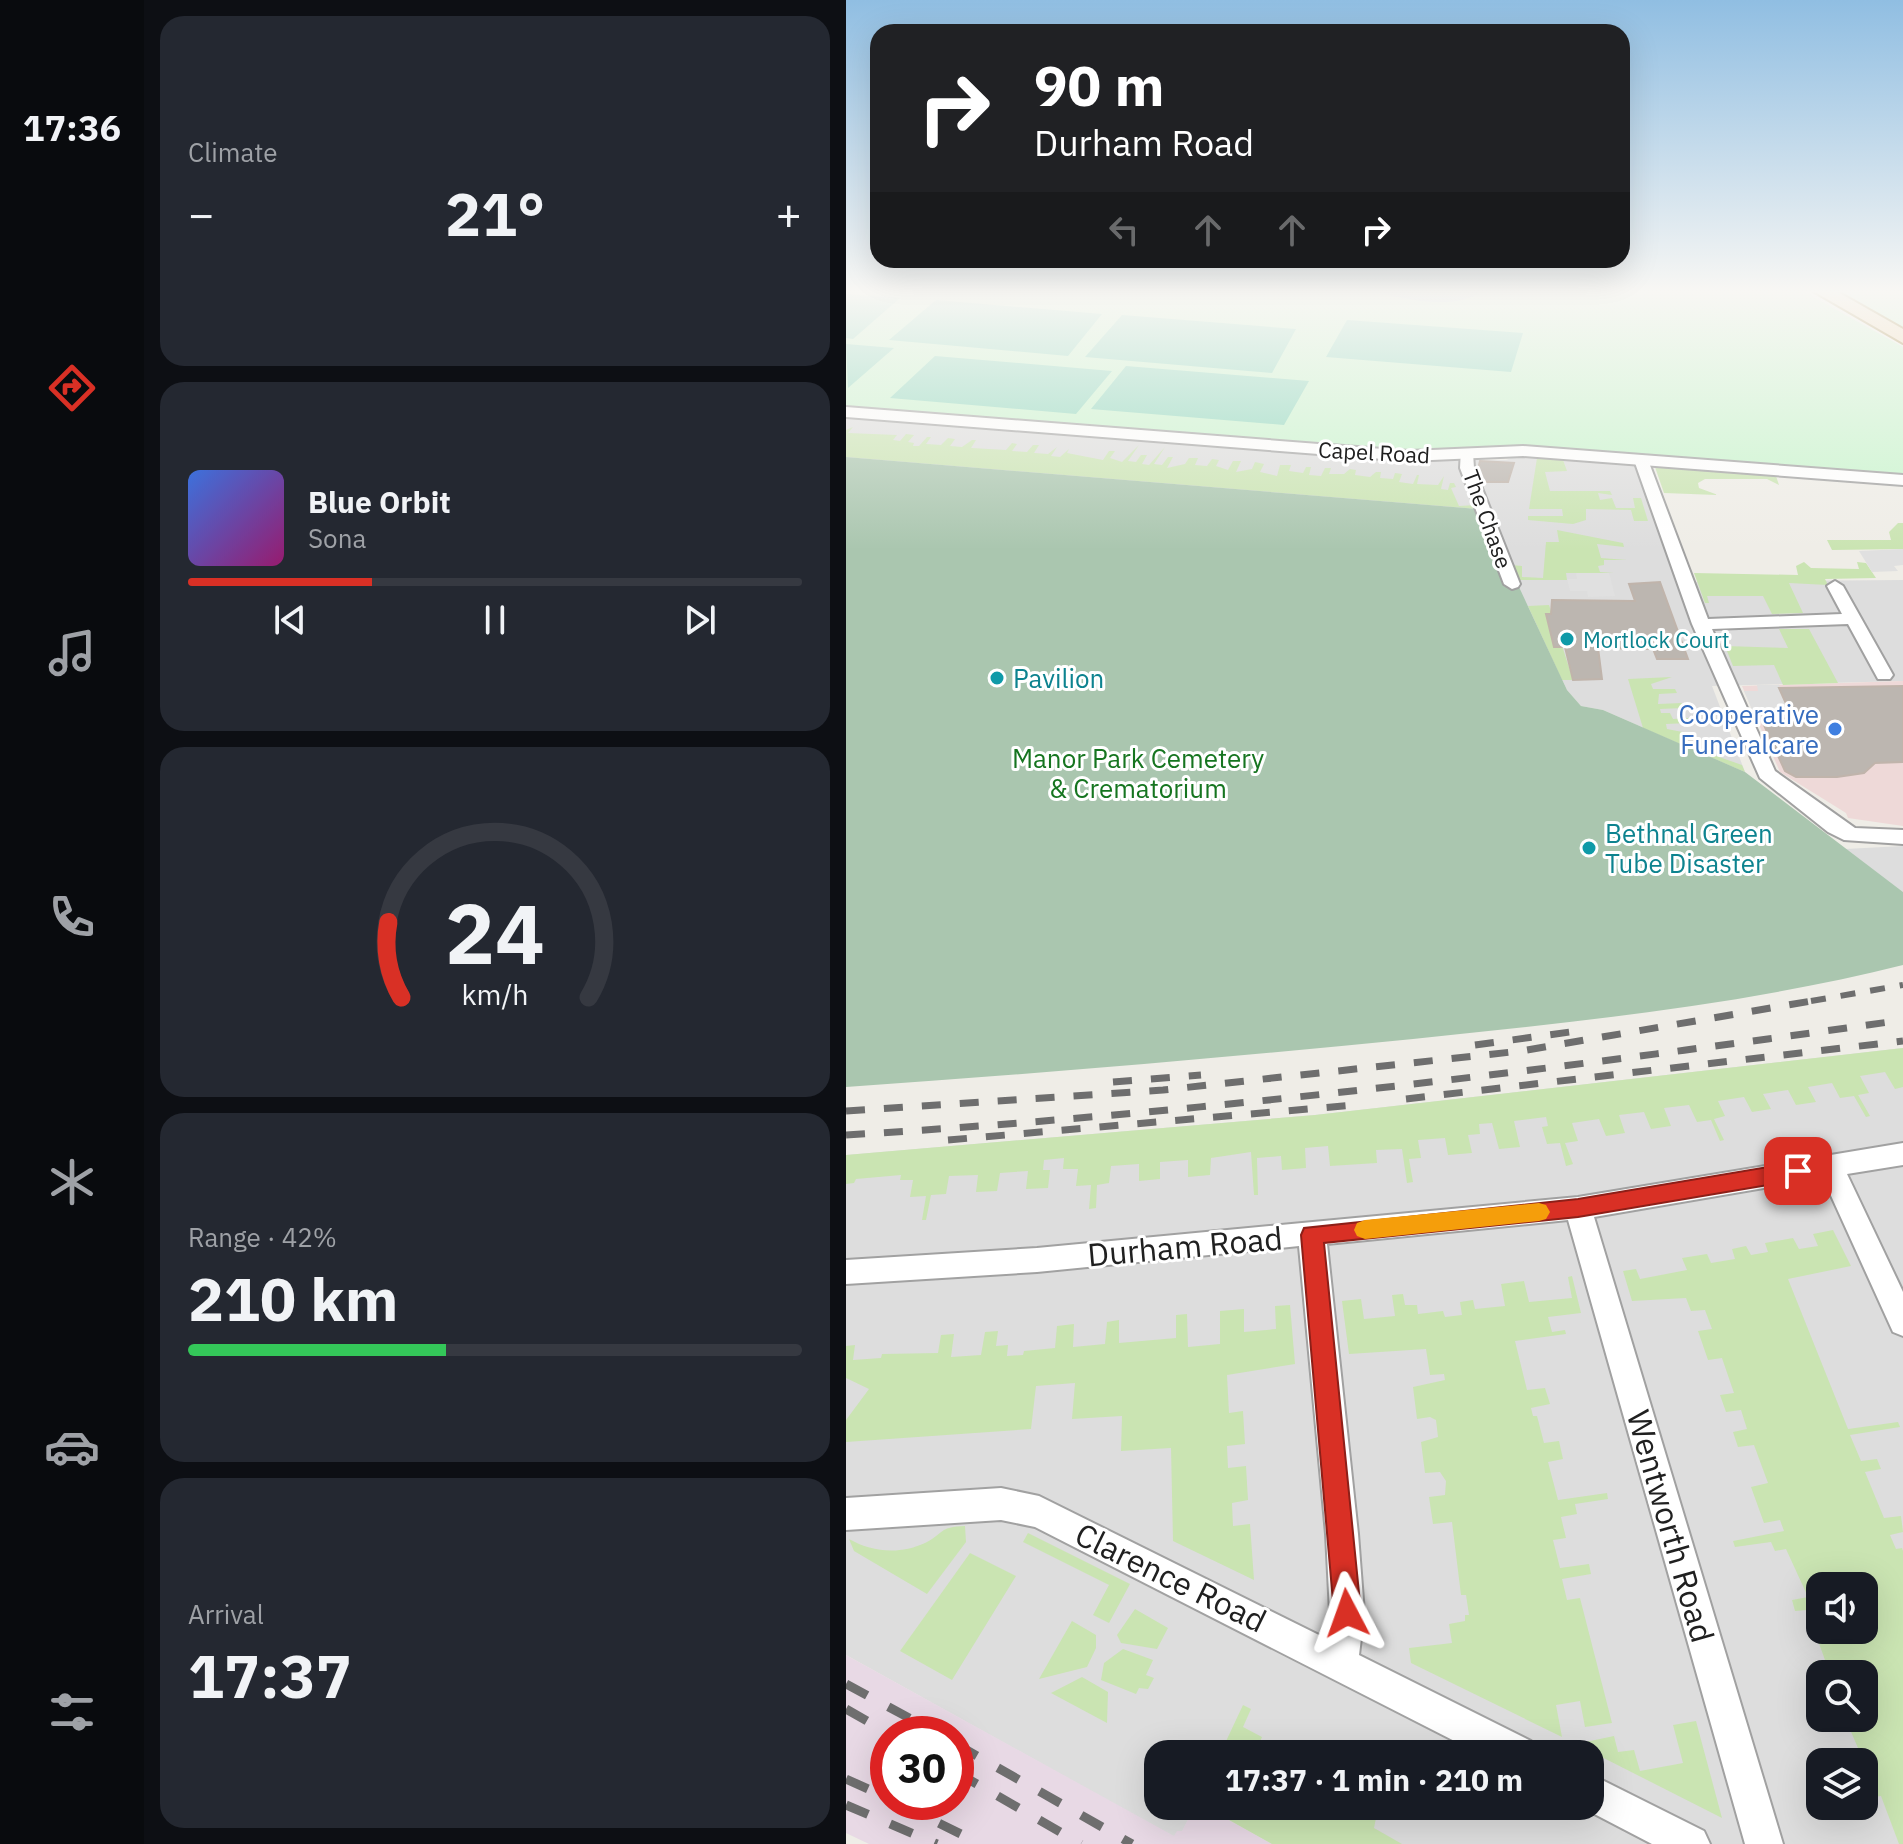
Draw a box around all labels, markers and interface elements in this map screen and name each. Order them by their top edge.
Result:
text: 90 m [1034,49,1164,121]
icon: right [902,56,1006,160]
text: 17:36 [23,104,121,151]
text: Durham Road [1034,119,1254,166]
text: Climate [188,135,278,169]
text: 21° [445,174,545,253]
text: − [188,185,214,242]
text: + [776,185,802,242]
icon: left [1102,208,1146,252]
icon: ahead [1186,208,1230,252]
icon: ahead [1270,208,1314,252]
icon: right [1354,208,1398,252]
icon: directions [44,360,100,416]
street label: Capel Road [1317,435,1431,469]
street label: The Chase [1457,466,1519,572]
text: Blue Orbit [308,482,451,521]
text: Sona [308,521,366,555]
icon: previous [268,598,312,642]
icon: pause [473,598,517,642]
icon: next [678,598,722,642]
icon: music [44,625,100,681]
place label: Mortlock Court [1583,625,1730,654]
marker: Mortlock Court [1558,630,1576,648]
place label: Pavilion [1013,661,1104,695]
marker: Pavilion [988,669,1006,687]
place label: Cooperative Funeralcare [1679,697,1819,761]
marker: Cooperative Funeralcare [1826,720,1844,738]
park label: Manor Park Cemetery & Crematorium [1012,741,1264,805]
place label: Bethnal Green Tube Disaster [1605,816,1773,880]
marker: Bethnal Green Tube Disaster [1580,839,1598,857]
text: 24 [445,879,545,987]
icon: phone [44,889,100,945]
text: km/h [461,976,529,1013]
pin [1764,1137,1832,1205]
icon: arrive [1776,1149,1820,1193]
icon: climate [44,1154,100,1210]
street label: Durham Road [1086,1217,1284,1275]
text: Range · 42% [188,1220,337,1254]
text: 210 km [188,1259,398,1338]
street label: Wentworth Road [1618,1405,1724,1647]
icon: car [44,1419,100,1475]
street label: Clarence Road [1069,1513,1273,1641]
position arrow [1305,1571,1389,1655]
map controls [1806,1572,1878,1820]
button: sound [1806,1572,1878,1644]
text: Arrival [188,1597,264,1631]
text: 17:37 [188,1636,352,1715]
button: search [1806,1660,1878,1732]
icon: filters [44,1684,100,1740]
speed limit sign: 30 [870,1716,974,1820]
button: layers [1806,1748,1878,1820]
text: 17:37 · 1 min · 210 m [1225,1760,1523,1799]

